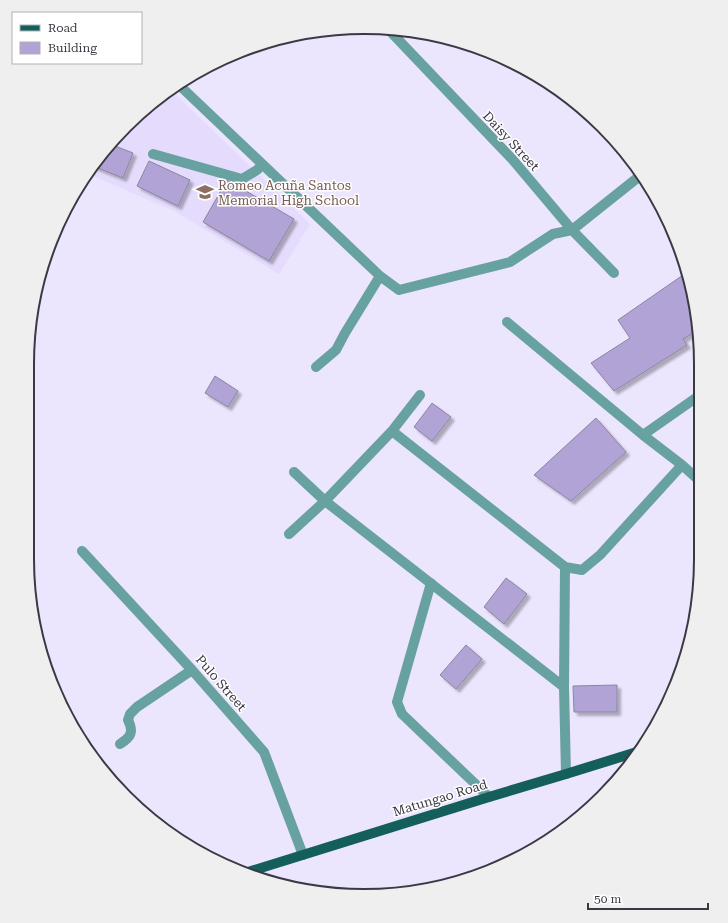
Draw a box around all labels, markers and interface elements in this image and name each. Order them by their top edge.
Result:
legend [12,12,142,64]
text: Road [48,21,78,35]
text: Building [48,41,97,55]
street label: Daisy Street [480,108,542,174]
place label: Romeo Acuña Santos Memorial High School [218,178,359,208]
school or university icon: Romeo Acuña Santos Memorial High School [195,182,215,202]
street label: Pulo Street [193,652,249,714]
street label: Matungao Road [391,776,490,819]
scale bar [588,885,708,911]
text: 50 m [594,892,621,906]

